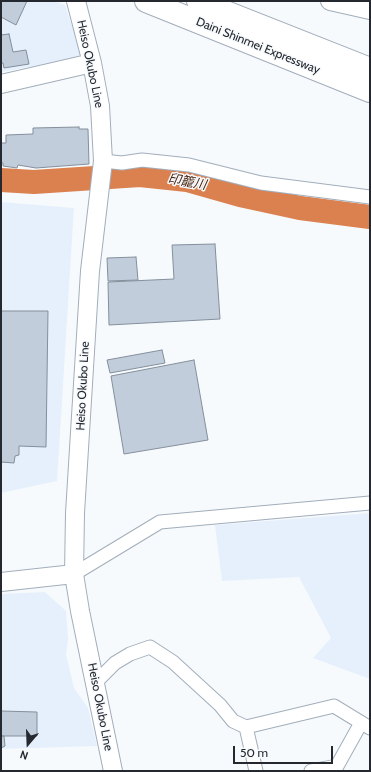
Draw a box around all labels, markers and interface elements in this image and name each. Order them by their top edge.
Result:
street label: Daini Shinmei Expressway [194,15,322,77]
street label: Heiso Okubo Line [74,19,106,109]
water label: 印籠川 [166,171,208,193]
street label: Heiso Okubo Line [73,341,93,431]
street label: Heiso Okubo Line [84,662,116,752]
north arrow [8,724,48,764]
scale bar [235,738,335,764]
text: 50 m [240,745,268,760]
text: N [18,747,30,763]

